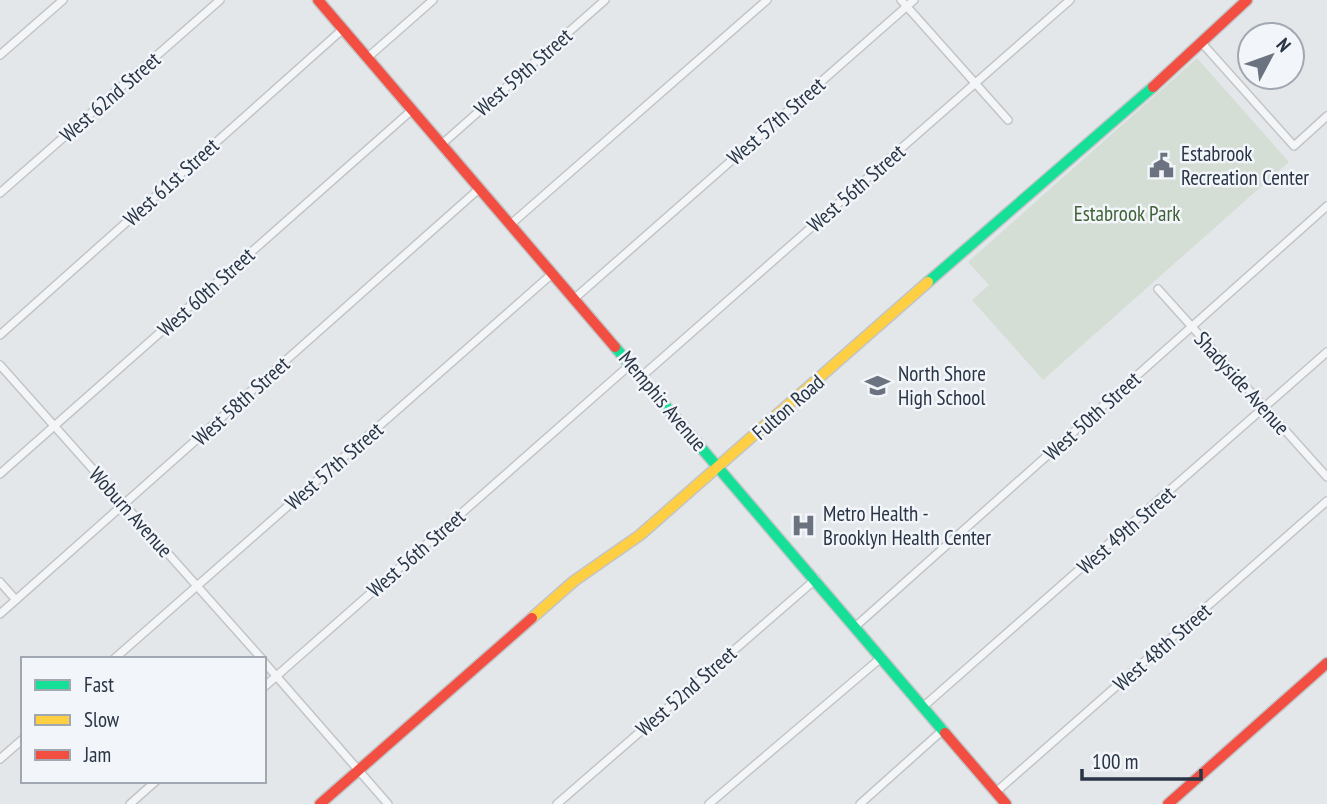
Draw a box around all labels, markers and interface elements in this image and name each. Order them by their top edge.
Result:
north arrow [1236,21,1306,91]
street label: West 59th Street [468,22,578,122]
text: N [1271,33,1296,57]
street label: West 62nd Street [54,46,166,148]
street label: West 57th Street [721,71,831,171]
street label: West 61st Street [118,132,224,232]
street label: West 56th Street [801,138,911,238]
place label: Estabrook Recreation Center [1181,140,1309,191]
public building icon: Estabrook Recreation Center [1147,151,1175,179]
park label: Estabrook Park [1074,200,1180,227]
street label: West 60th Street [152,241,260,343]
street label: Shadyside Avenue [1188,326,1296,440]
street label: Memphis Avenue [613,345,713,457]
street label: West 58th Street [187,350,295,452]
place label: North Shore High School [898,360,986,411]
street label: West 50th Street [1038,365,1146,467]
street label: Fulton Road [746,368,830,446]
school or university icon: North Shore High School [864,371,892,399]
street label: West 57th Street [279,416,389,516]
street label: Woburn Avenue [83,461,179,563]
street label: West 49th Street [1071,480,1181,580]
place label: Metro Health - Brooklyn Health Center [823,500,991,551]
street label: West 56th Street [361,503,471,603]
hospital icon: Metro Health - Brooklyn Health Center [789,511,817,539]
street label: West 48th Street [1107,597,1217,697]
street label: West 52nd Street [630,640,742,742]
legend [21,657,266,783]
text: Fast [84,671,114,698]
text: Slow [84,706,120,733]
scale bar [1082,738,1201,782]
text: Jam [83,741,111,768]
text: 100 m [1092,748,1138,775]

